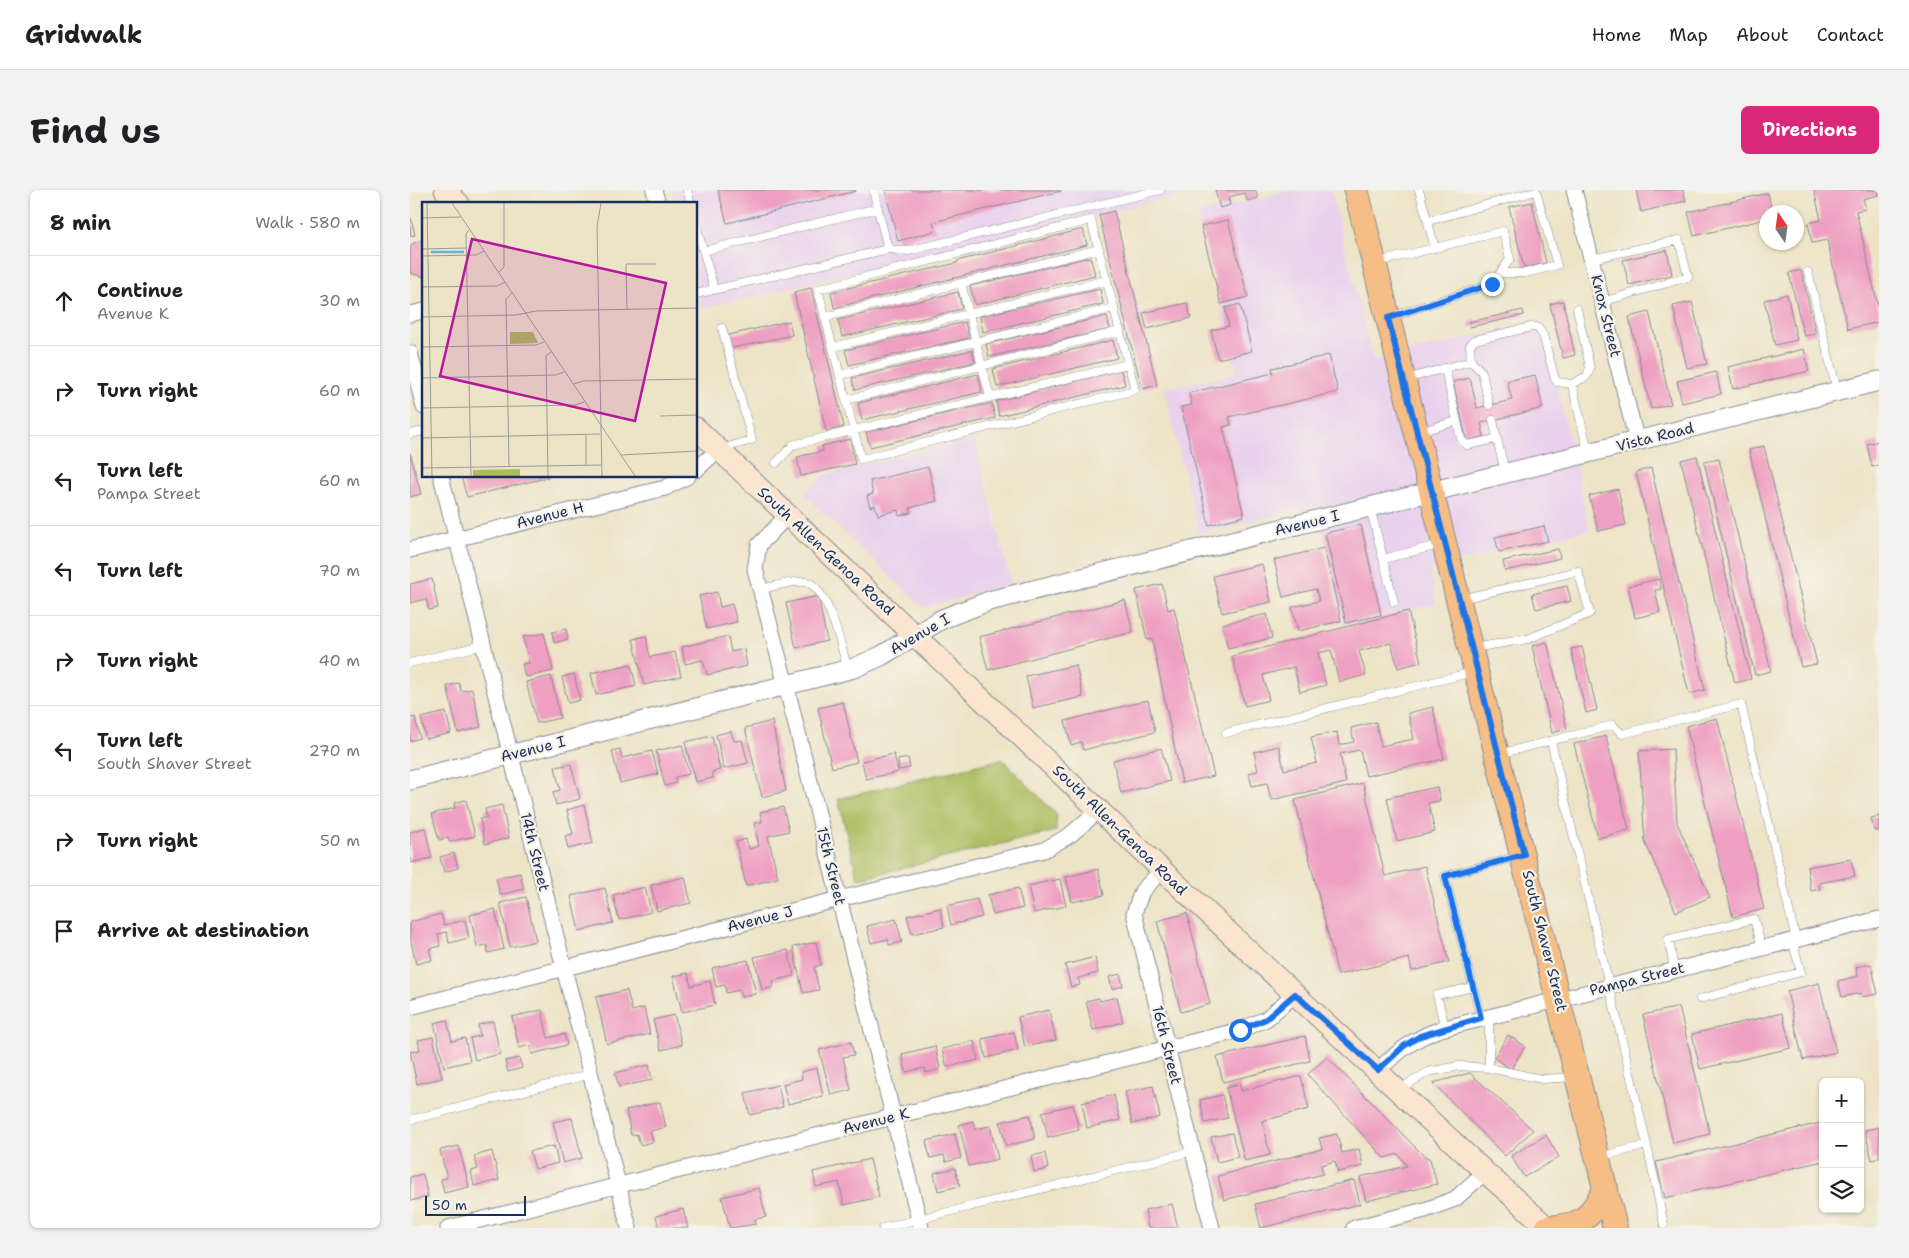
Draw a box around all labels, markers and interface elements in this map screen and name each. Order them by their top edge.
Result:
text: Gridwalk [25,19,142,51]
text: Home [1592,23,1641,47]
text: Map [1669,23,1708,47]
text: About [1736,23,1789,47]
text: Contact [1817,23,1884,47]
button: Directions [1741,106,1879,154]
text: Find us [30,107,161,154]
inset map [422,202,698,478]
north arrow [1759,205,1804,250]
text: 8 min [50,209,111,237]
text: Walk · 580 m [255,212,360,233]
route end [1481,273,1504,296]
street label: Knox Street [1586,273,1626,359]
text: Continue [97,278,183,303]
icon: ahead [50,287,78,315]
text: 30 m [319,290,360,311]
text: Avenue K [97,303,169,324]
icon: right [50,377,78,405]
text: Turn right [97,378,198,403]
text: 60 m [319,380,360,401]
street label: Vista Road [1614,418,1696,456]
text: Turn left [97,458,183,483]
icon: left [50,467,78,495]
text: 60 m [319,470,360,491]
street label: South Allen-Genoa Road [753,482,899,620]
text: Pampa Street [97,483,201,504]
street label: Avenue H [514,497,586,533]
street label: Avenue I [1272,505,1342,541]
icon: left [50,557,78,585]
text: Turn left [97,558,183,583]
text: 70 m [319,560,360,581]
street label: Avenue I [886,609,954,659]
icon: right [50,647,78,675]
text: Turn right [97,648,198,673]
text: 40 m [318,650,360,671]
text: Turn left [97,728,183,753]
street label: Avenue I [498,731,568,767]
icon: left [50,737,78,765]
text: 270 m [309,740,360,761]
text: South Shaver Street [97,753,252,774]
street label: South Allen-Genoa Road [1048,760,1192,900]
street label: 14th Street [516,810,554,894]
street label: 15th Street [812,825,850,907]
icon: right [50,827,78,855]
text: Turn right [97,828,198,853]
text: 50 m [320,830,360,851]
street label: South Shaver Street [1518,868,1572,1014]
street label: Avenue J [725,901,795,937]
icon: arrive [50,917,78,945]
text: Arrive at destination [97,918,309,943]
street label: Pampa Street [1587,958,1687,1000]
street label: 16th Street [1148,1003,1186,1087]
route start [1229,1019,1252,1042]
map controls [1819,1078,1864,1213]
button: + [1819,1078,1864,1123]
street label: Avenue K [841,1103,912,1139]
button: − [1819,1123,1864,1168]
button: layers [1819,1168,1864,1213]
scale bar [425,1193,526,1216]
text: 50 m [432,1196,467,1214]

